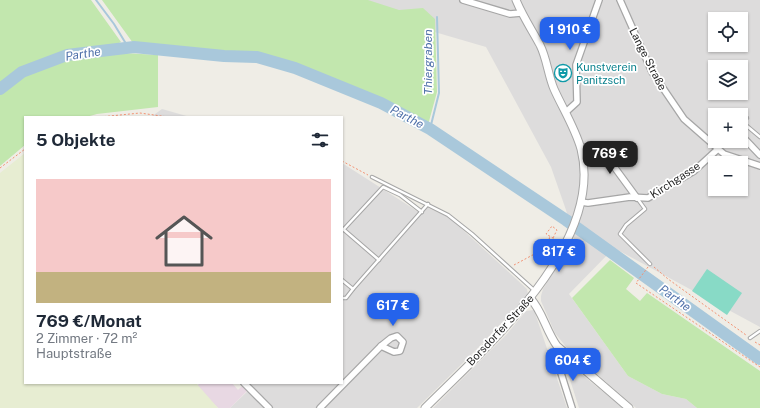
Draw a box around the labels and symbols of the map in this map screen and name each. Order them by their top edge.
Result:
pin: 1 910 € [533,17,607,51]
street label: Lange Straße [627,26,669,92]
water label: Thiergraben [421,29,435,95]
water label: Parthe [64,44,102,64]
place label: Kunstverein Panitzsch [576,61,637,86]
theatre icon: Kunstverein Panitzsch [553,63,573,83]
water label: Parthe [388,102,427,132]
pin: 769 € [582,141,638,175]
street label: Kirchgasse [648,159,702,201]
pin: 817 € [531,239,587,273]
water label: Parthe [656,282,694,314]
street label: Borsdorfer Straße [464,292,536,368]
pin: 617 € [365,293,421,327]
pin: 604 € [545,348,601,382]

